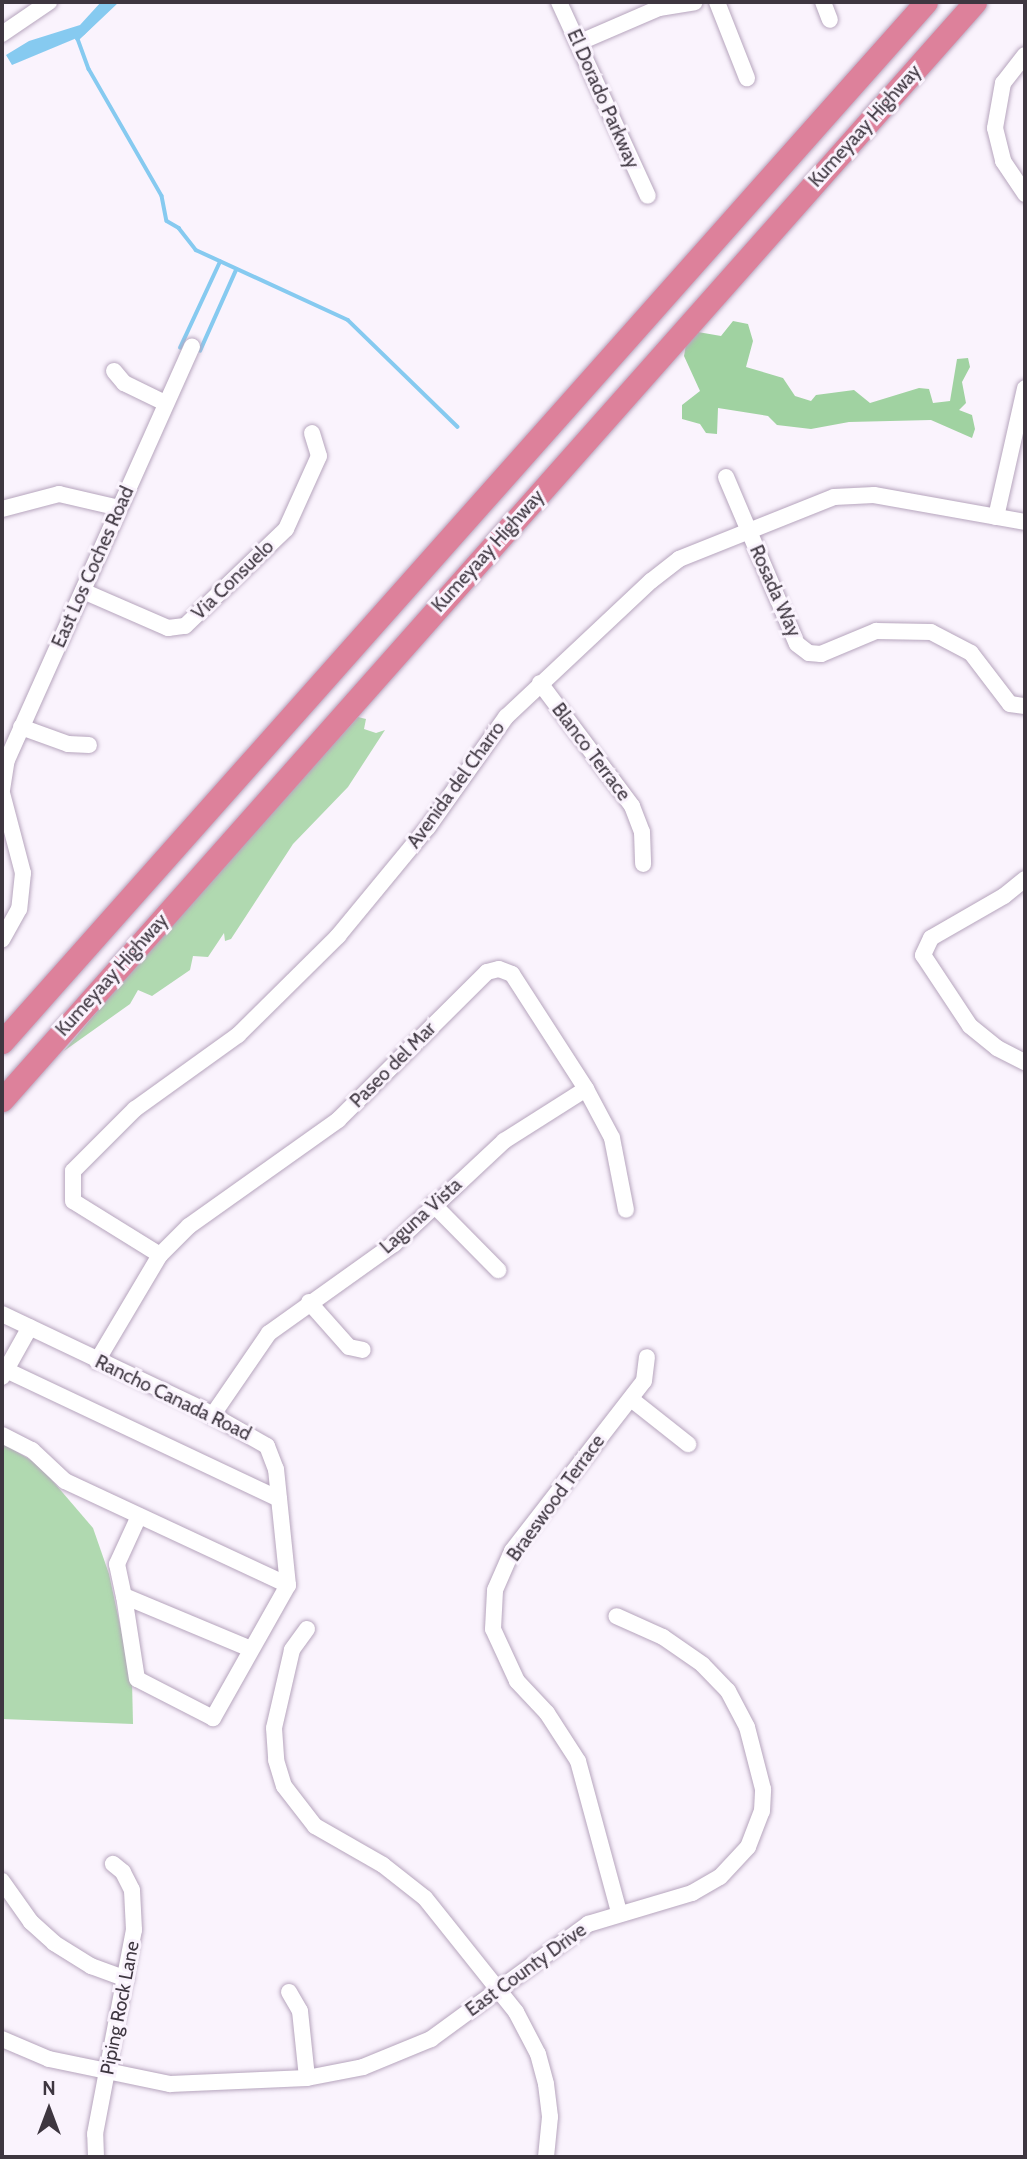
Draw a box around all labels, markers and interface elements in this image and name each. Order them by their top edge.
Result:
street label: El Dorado Parkway [562,26,644,172]
street label: Kumeyaay Highway [804,60,926,192]
street label: East Los Coches Road [47,483,139,651]
street label: Kumeyaay Highway [427,485,549,617]
street label: Via Consuelo [187,535,279,625]
street label: Rosada Way [745,542,805,640]
street label: Blanco Terrace [547,699,635,805]
street label: Avenida del Charro [402,717,510,853]
street label: Kumeyaay Highway [51,909,173,1041]
street label: Paseo del Mar [346,1018,440,1112]
street label: Laguna Vista [376,1173,466,1259]
street label: Rancho Canada Road [91,1350,255,1446]
street label: Braeswood Terrace [502,1430,610,1566]
street label: East County Drive [461,1919,591,2021]
street label: Piping Rock Lane [96,1939,144,2077]
north arrow [14,2075,84,2145]
text: N [42,2077,56,2100]

